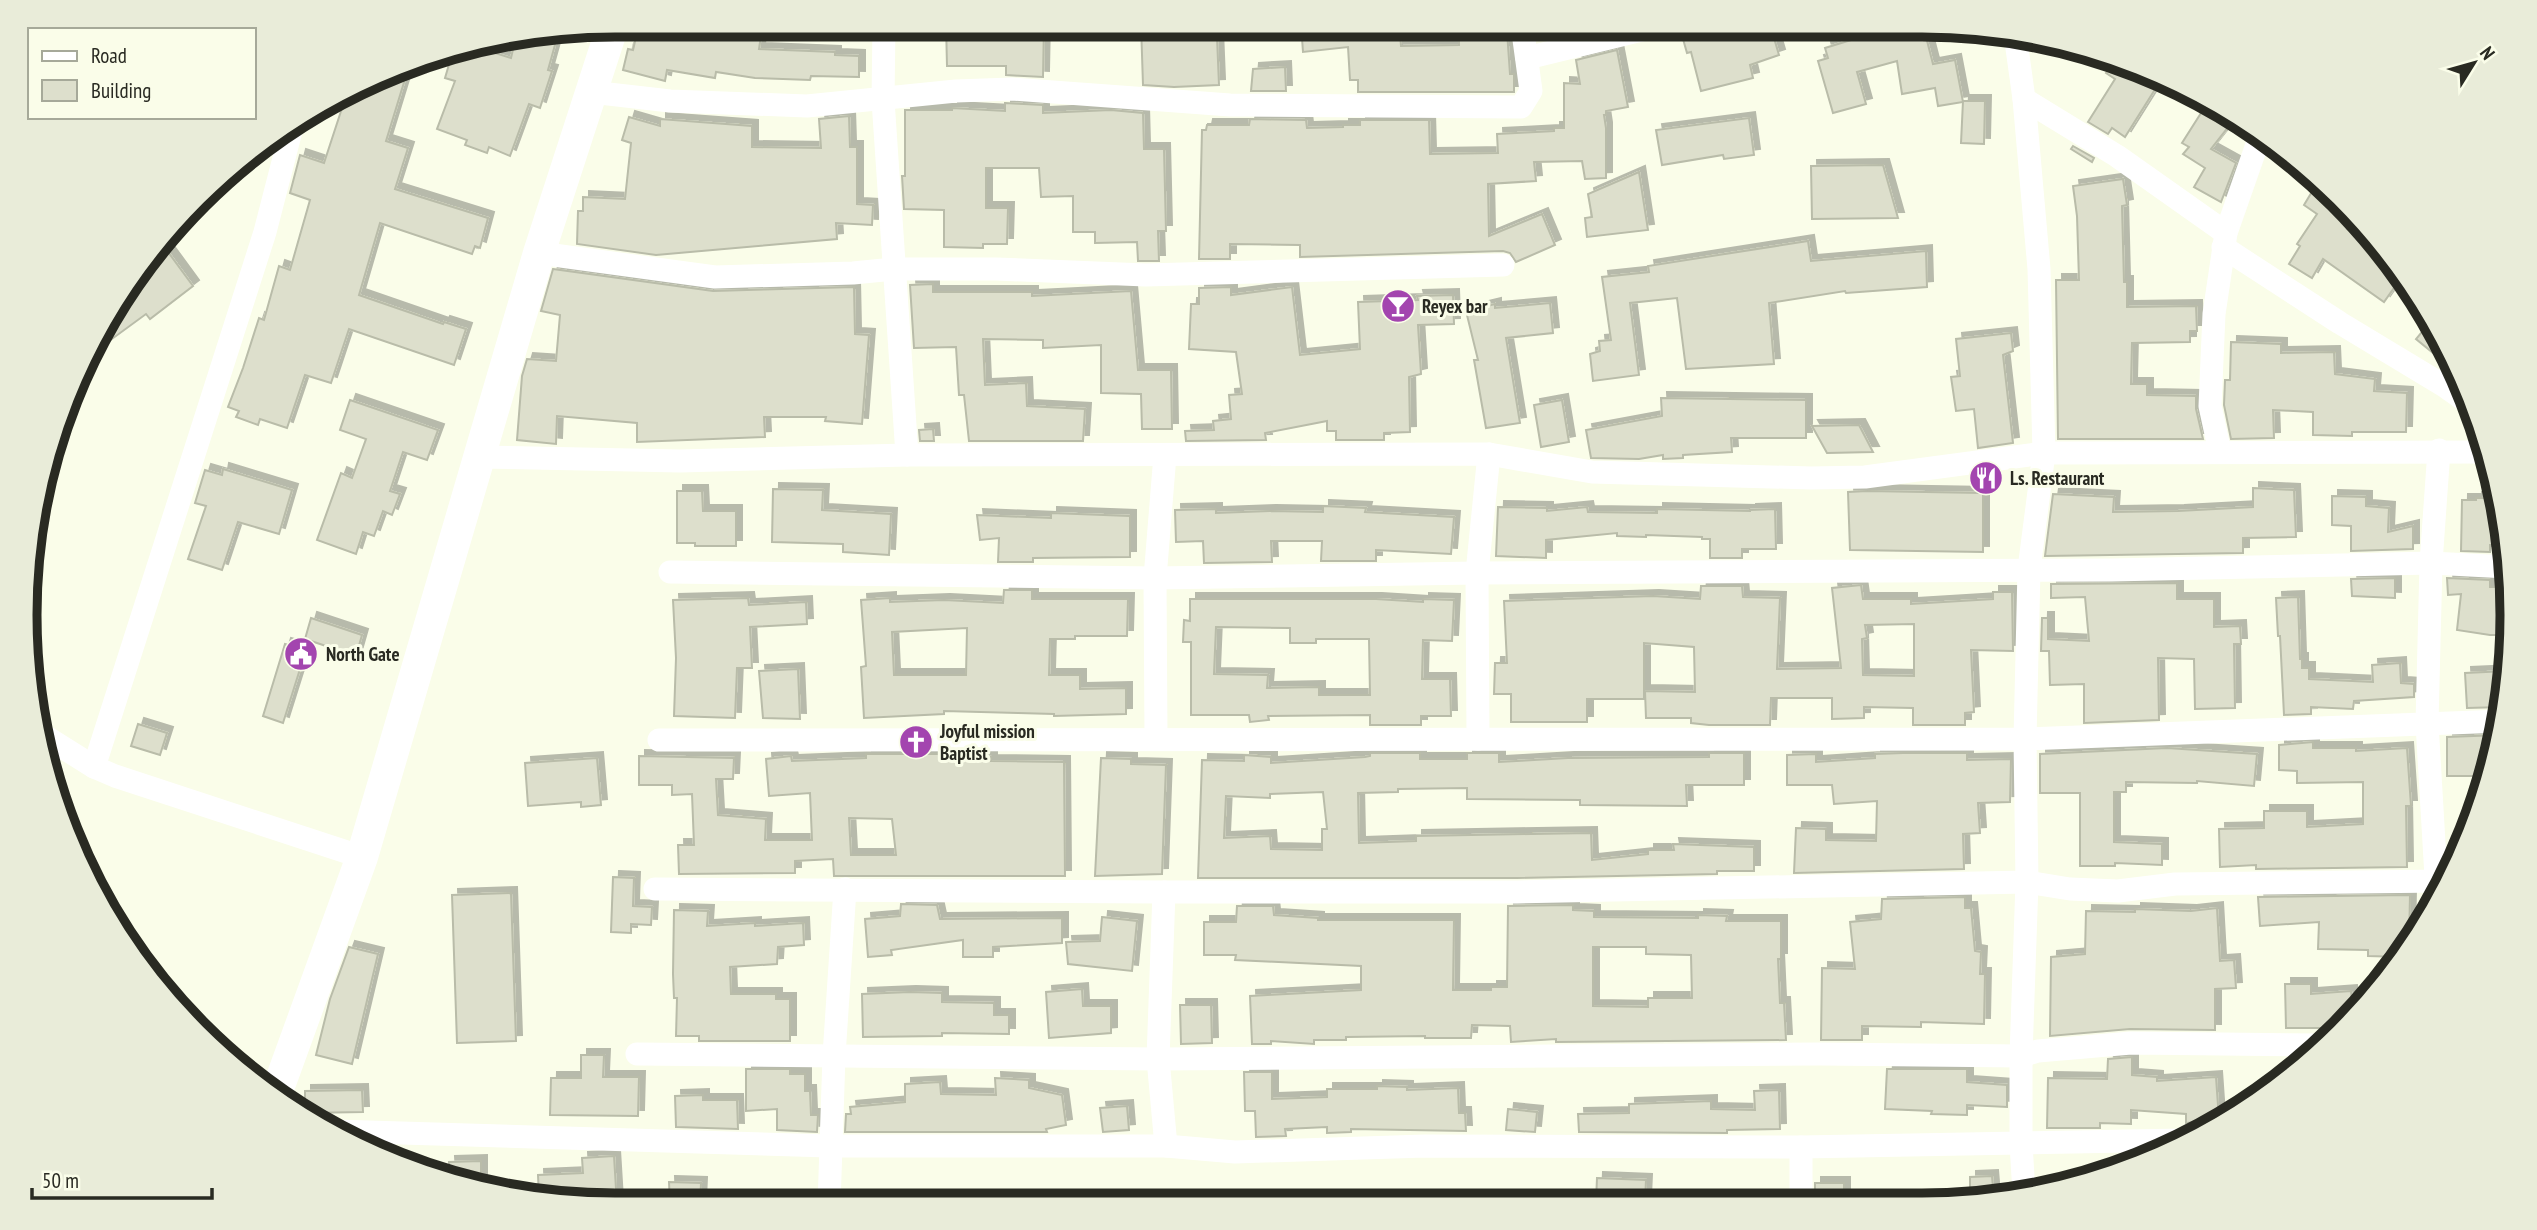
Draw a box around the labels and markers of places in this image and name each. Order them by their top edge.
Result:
bar icon: Reyex bar [1379,287,1417,325]
place label: Reyex bar [1422,294,1488,318]
restaurant icon: Ls. Restaurant [1967,459,2005,497]
place label: Ls. Restaurant [2010,466,2105,490]
public building icon: North Gate [282,635,320,673]
place label: North Gate [326,642,400,666]
place label: Joyful mission Baptist [939,719,1035,765]
church icon: Joyful mission Baptist [897,723,935,761]

